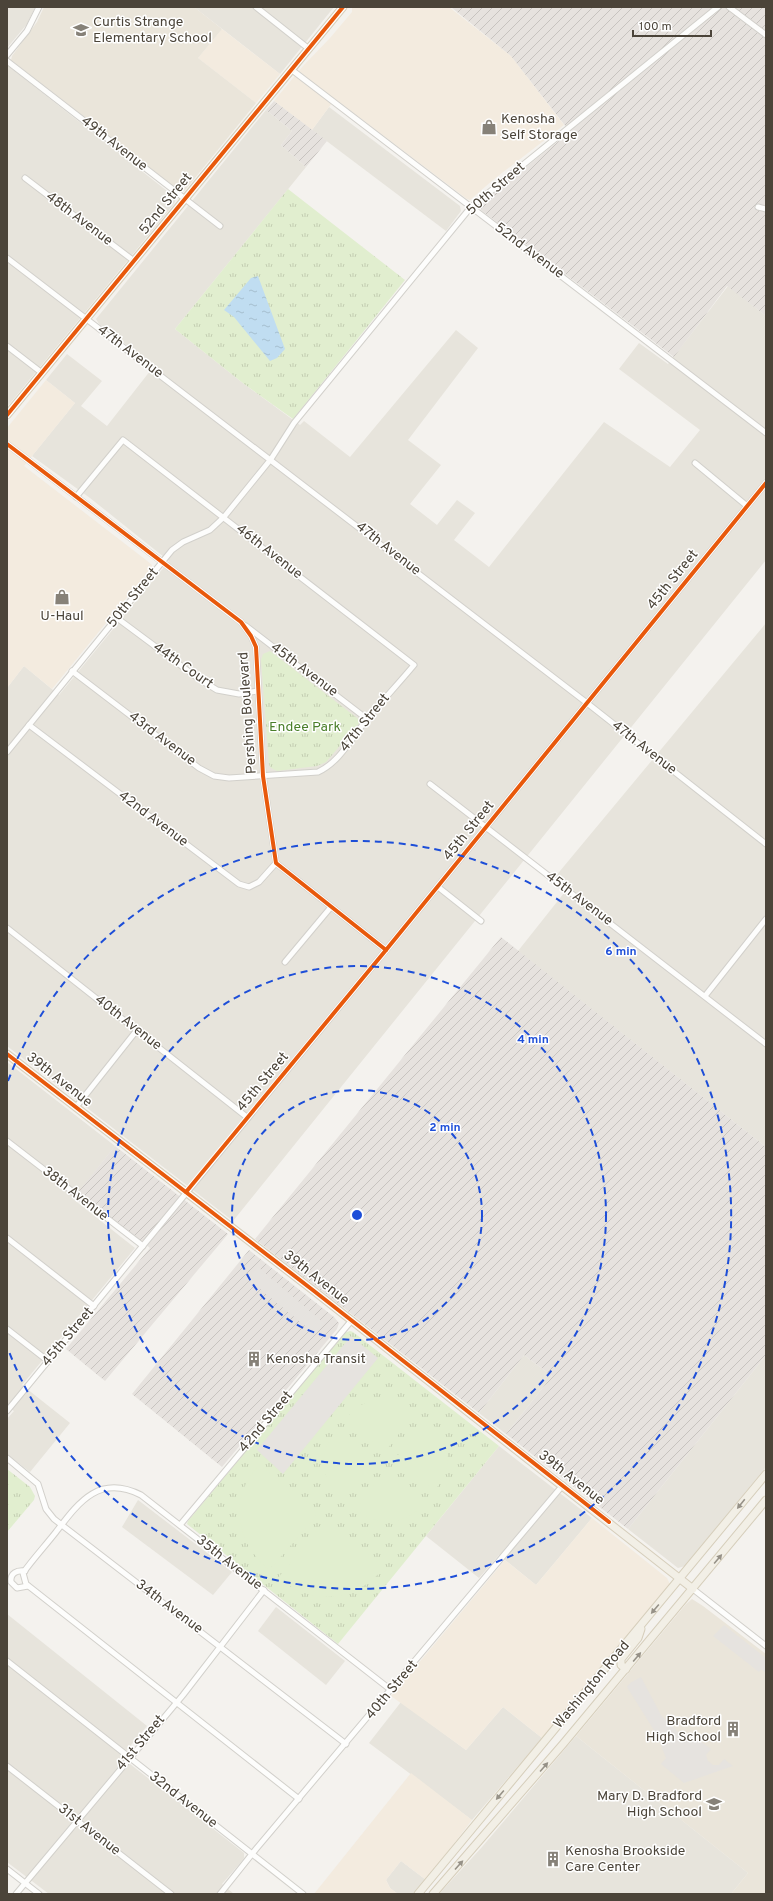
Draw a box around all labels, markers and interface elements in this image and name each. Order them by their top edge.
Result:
scale bar [633,12,711,38]
place label: Curtis Strange Elementary School [93,14,212,47]
text: 100 m [639,19,672,35]
school or university icon: Curtis Strange Elementary School [72,21,90,39]
place label: Kenosha Self Storage [501,111,578,144]
street label: 49th Avenue [78,113,150,175]
shop icon: Kenosha Self Storage [480,118,498,136]
street label: 50th Street [463,159,529,219]
street label: 52nd Street [136,170,196,238]
street label: 48th Avenue [42,188,116,250]
street label: 52nd Avenue [491,219,567,283]
street label: 47th Avenue [94,322,166,382]
street label: 47th Avenue [352,518,424,580]
street label: 46th Avenue [232,521,306,583]
street label: 45th Street [644,547,702,613]
street label: 50th Street [104,565,162,631]
shop icon: U-Haul [53,588,71,606]
place label: U-Haul [40,608,84,625]
street label: 44th Court [150,639,216,693]
street label: 45th Avenue [267,639,341,701]
street label: Pershing Boulevard [235,651,261,775]
street label: 47th Street [336,690,394,756]
street label: 43rd Avenue [125,708,199,770]
street label: 47th Avenue [608,717,680,779]
park label: Endee Park [269,719,341,736]
street label: 42nd Avenue [115,787,191,851]
street label: 45th Street [440,798,498,864]
street label: 45th Avenue [542,868,616,930]
text: 6 min [605,944,637,960]
street label: 40th Avenue [91,992,165,1054]
text: 4 min [517,1032,549,1048]
street label: 39th Avenue [23,1049,95,1111]
street label: 45th Street [233,1049,293,1115]
text: 2 min [429,1120,461,1136]
street label: 38th Avenue [39,1163,111,1225]
centre of rings [350,1208,364,1222]
street label: 39th Avenue [280,1247,352,1309]
street label: 45th Street [38,1304,98,1370]
building icon: Kenosha Transit [245,1350,263,1368]
place label: Kenosha Transit [266,1351,366,1368]
street label: 42nd Street [235,1388,297,1456]
street label: 39th Avenue [535,1447,607,1509]
one-way arrow [737,1499,746,1510]
street label: 35th Avenue [192,1532,266,1594]
one-way arrow [713,1553,722,1564]
street label: 34th Avenue [132,1576,206,1638]
one-way arrow [651,1604,660,1615]
street label: Washington Road [550,1638,634,1732]
one-way arrow [632,1651,641,1662]
street label: 40th Street [362,1657,422,1723]
street label: 41st Street [113,1712,169,1774]
place label: Bradford High School [646,1713,721,1746]
building icon: Bradford High School [724,1720,742,1738]
one-way arrow [539,1762,549,1772]
street label: 32nd Avenue [145,1768,221,1832]
place label: Mary D. Bradford High School [597,1788,702,1821]
one-way arrow [496,1790,505,1801]
school or university icon: Mary D. Bradford High School [705,1795,723,1813]
street label: 31st Avenue [54,1800,124,1860]
place label: Kenosha Brookside Care Center [565,1843,685,1876]
building icon: Kenosha Brookside Care Center [544,1850,562,1868]
one-way arrow [454,1860,463,1870]

